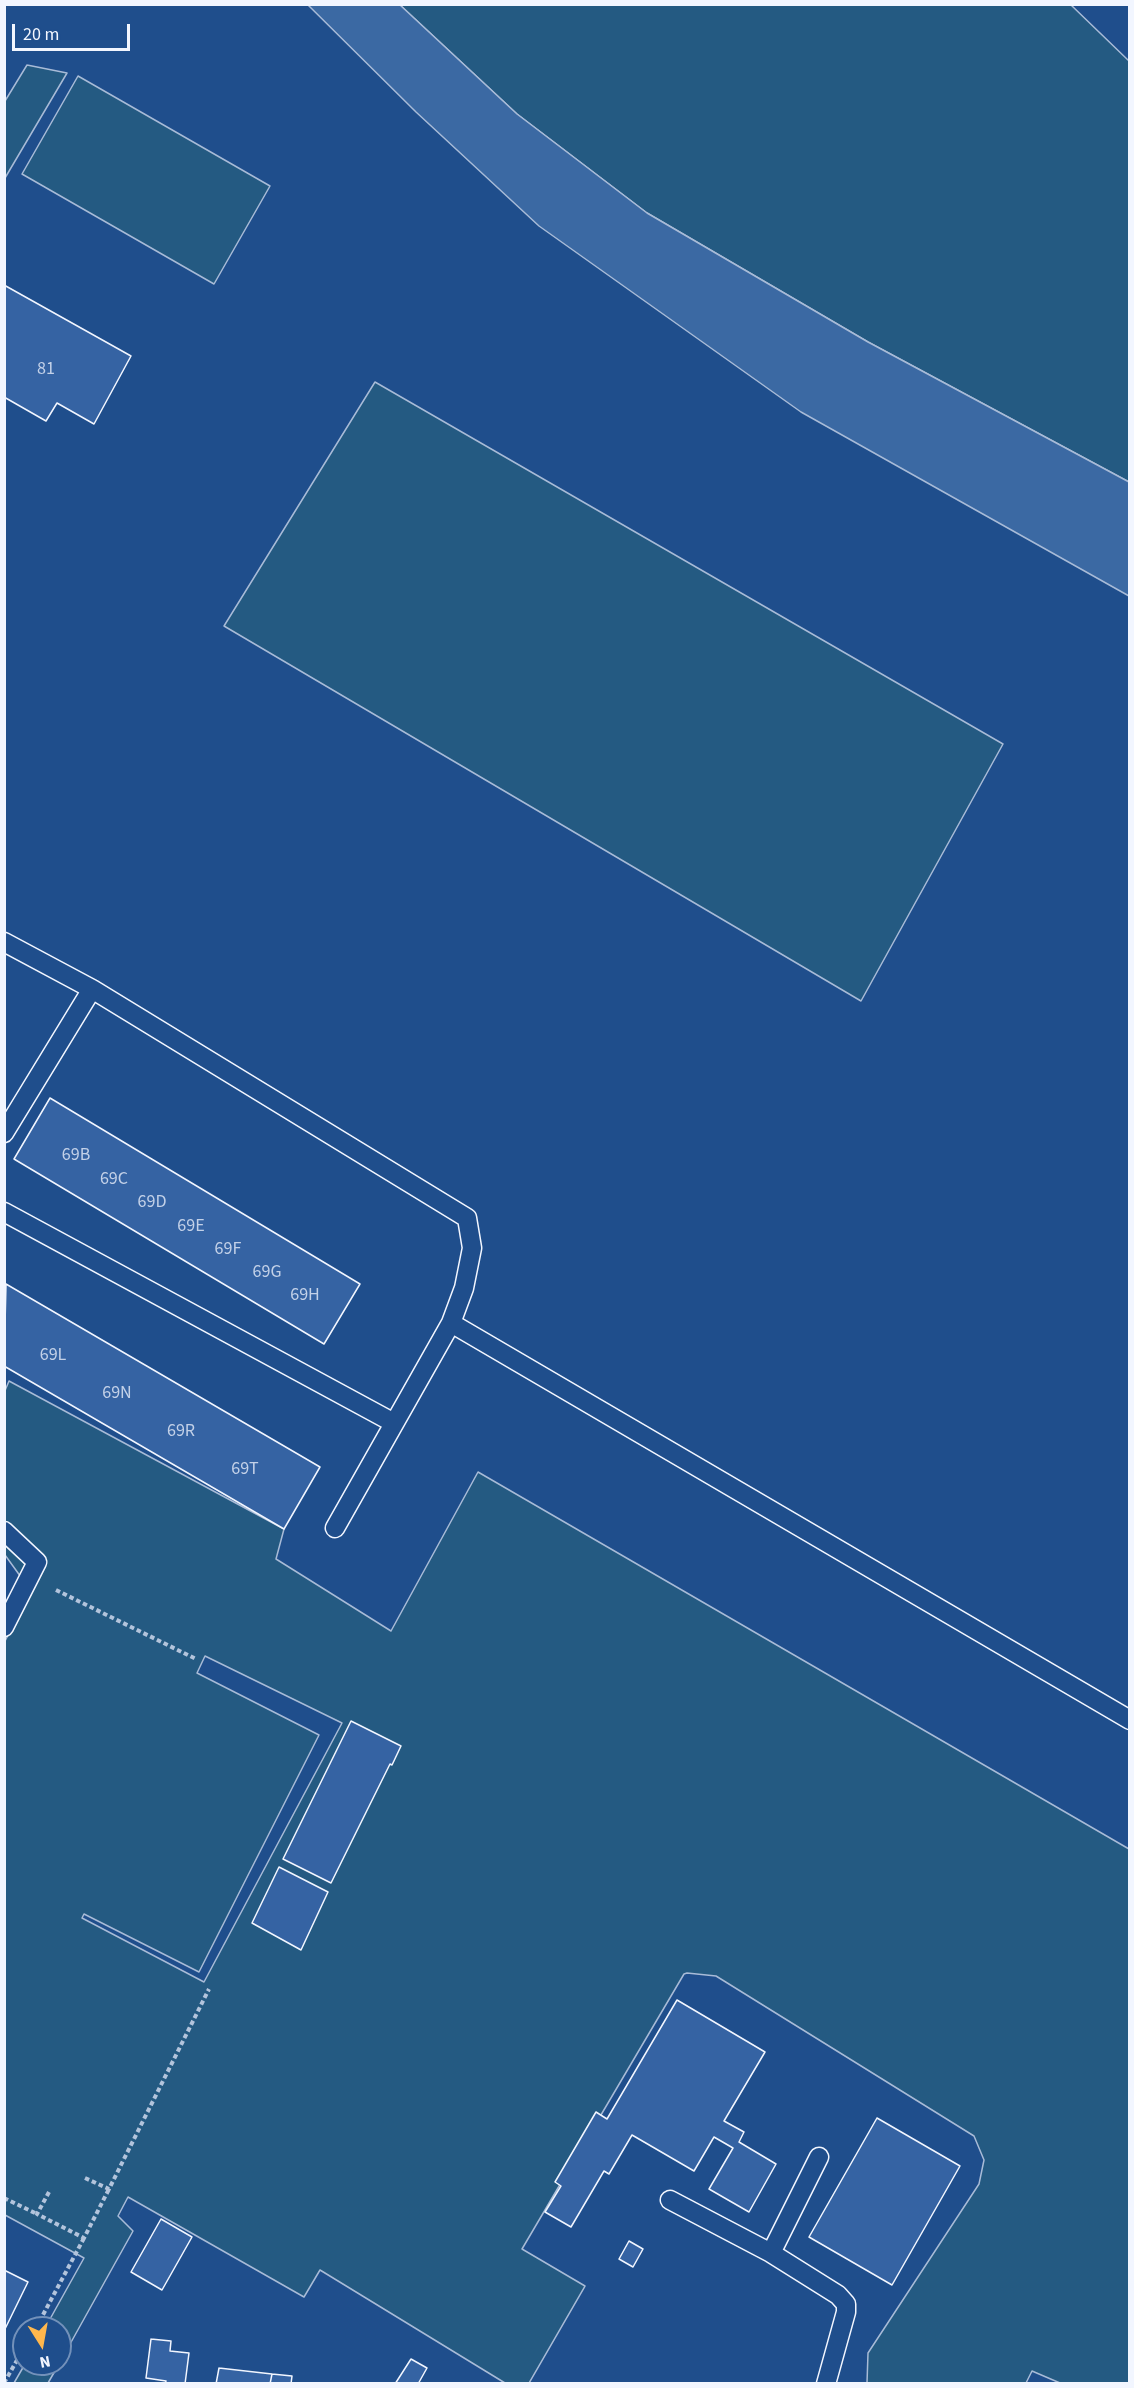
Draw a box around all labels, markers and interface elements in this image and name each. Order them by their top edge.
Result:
scale bar [15,12,134,50]
text: 20 m [23,22,59,47]
house number: 81 [37,359,55,381]
house number: 69B [62,1145,90,1167]
house number: 69C [100,1169,128,1191]
house number: 69D [138,1192,166,1214]
house number: 69E [177,1216,205,1238]
house number: 69F [215,1239,241,1261]
house number: 69G [253,1262,281,1284]
house number: 69H [290,1285,320,1307]
house number: 69L [40,1345,66,1367]
house number: 69N [102,1383,132,1405]
house number: 69R [167,1421,195,1443]
house number: 69T [231,1459,259,1481]
north arrow [12,2316,72,2376]
text: N [38,2350,52,2374]

